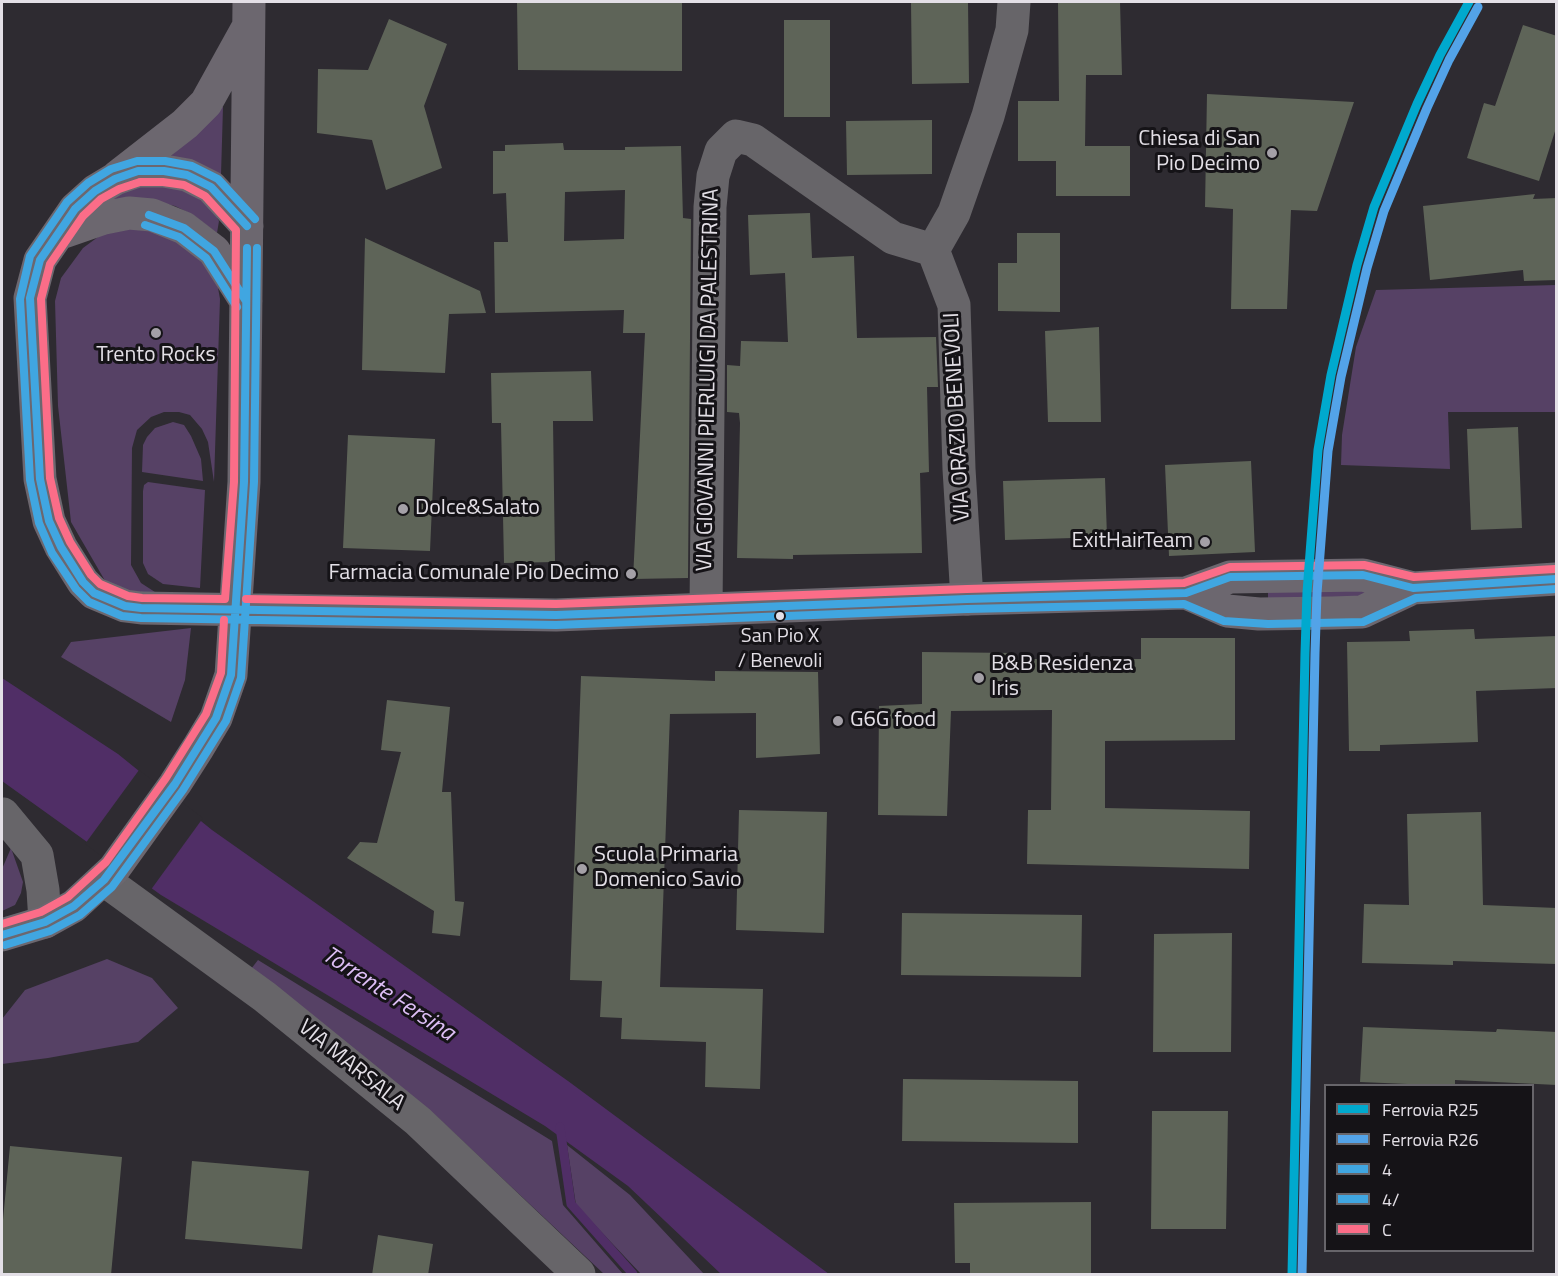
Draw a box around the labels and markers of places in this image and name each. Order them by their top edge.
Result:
place label: Chiesa di San Pio Decimo [1138,127,1260,178]
marker: Chiesa di San Pio Decimo [1265,146,1279,160]
marker: Trento Rocks [149,326,163,340]
place label: Trento Rocks [96,343,216,369]
place label: Dolce&Salato [415,496,540,522]
marker: Dolce&Salato [396,502,410,516]
place label: ExitHairTeam [1071,529,1193,555]
marker: ExitHairTeam [1198,535,1212,549]
place label: Farmacia Comunale Pio Decimo [328,561,619,587]
marker: Farmacia Comunale Pio Decimo [624,567,638,581]
marker: San Pio X / Benevoli [774,610,786,622]
place label: San Pio X / Benevoli [738,625,822,672]
place label: B&B Residenza Iris [991,652,1133,704]
marker: B&B Residenza Iris [972,671,986,685]
place label: G6G food [850,708,936,734]
marker: G6G food [831,714,845,728]
place label: Scuola Primaria Domenico Savio [594,843,742,894]
marker: Scuola Primaria Domenico Savio [575,862,589,876]

